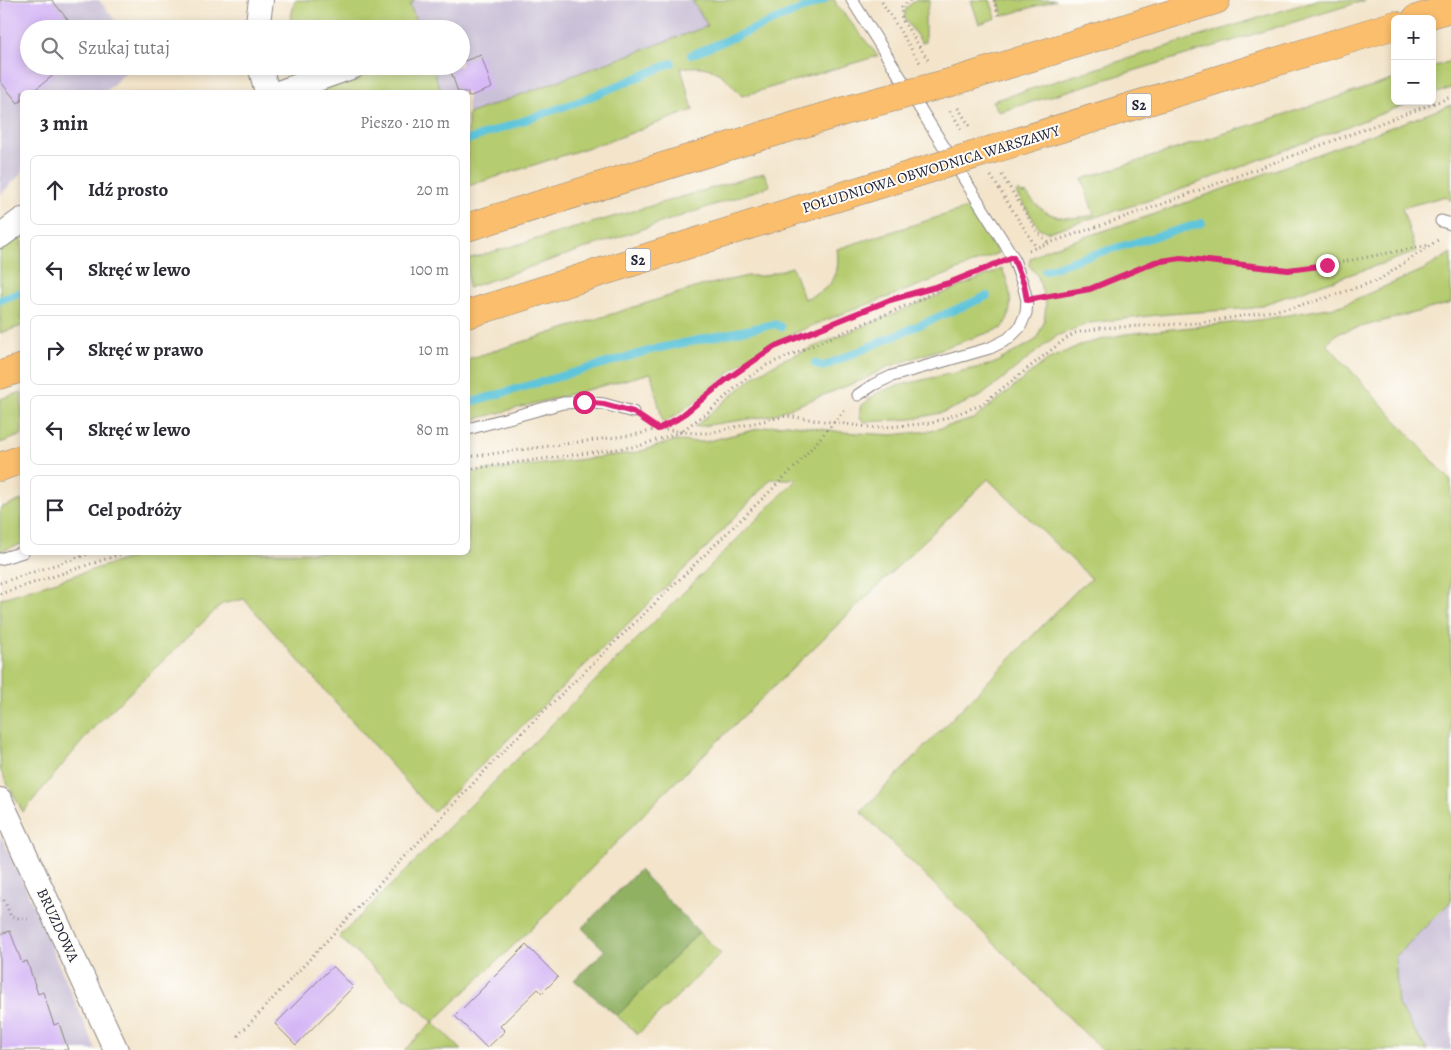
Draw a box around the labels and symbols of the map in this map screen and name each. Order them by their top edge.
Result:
road number: S2 [1126,94,1152,116]
street label: POŁUDNIOWA OBWODNICA WARSZAWY [800,120,1063,218]
road number: S2 [626,248,650,272]
route end [1316,254,1339,277]
route start [573,391,596,414]
street label: BRUZDOWA [32,885,84,965]

